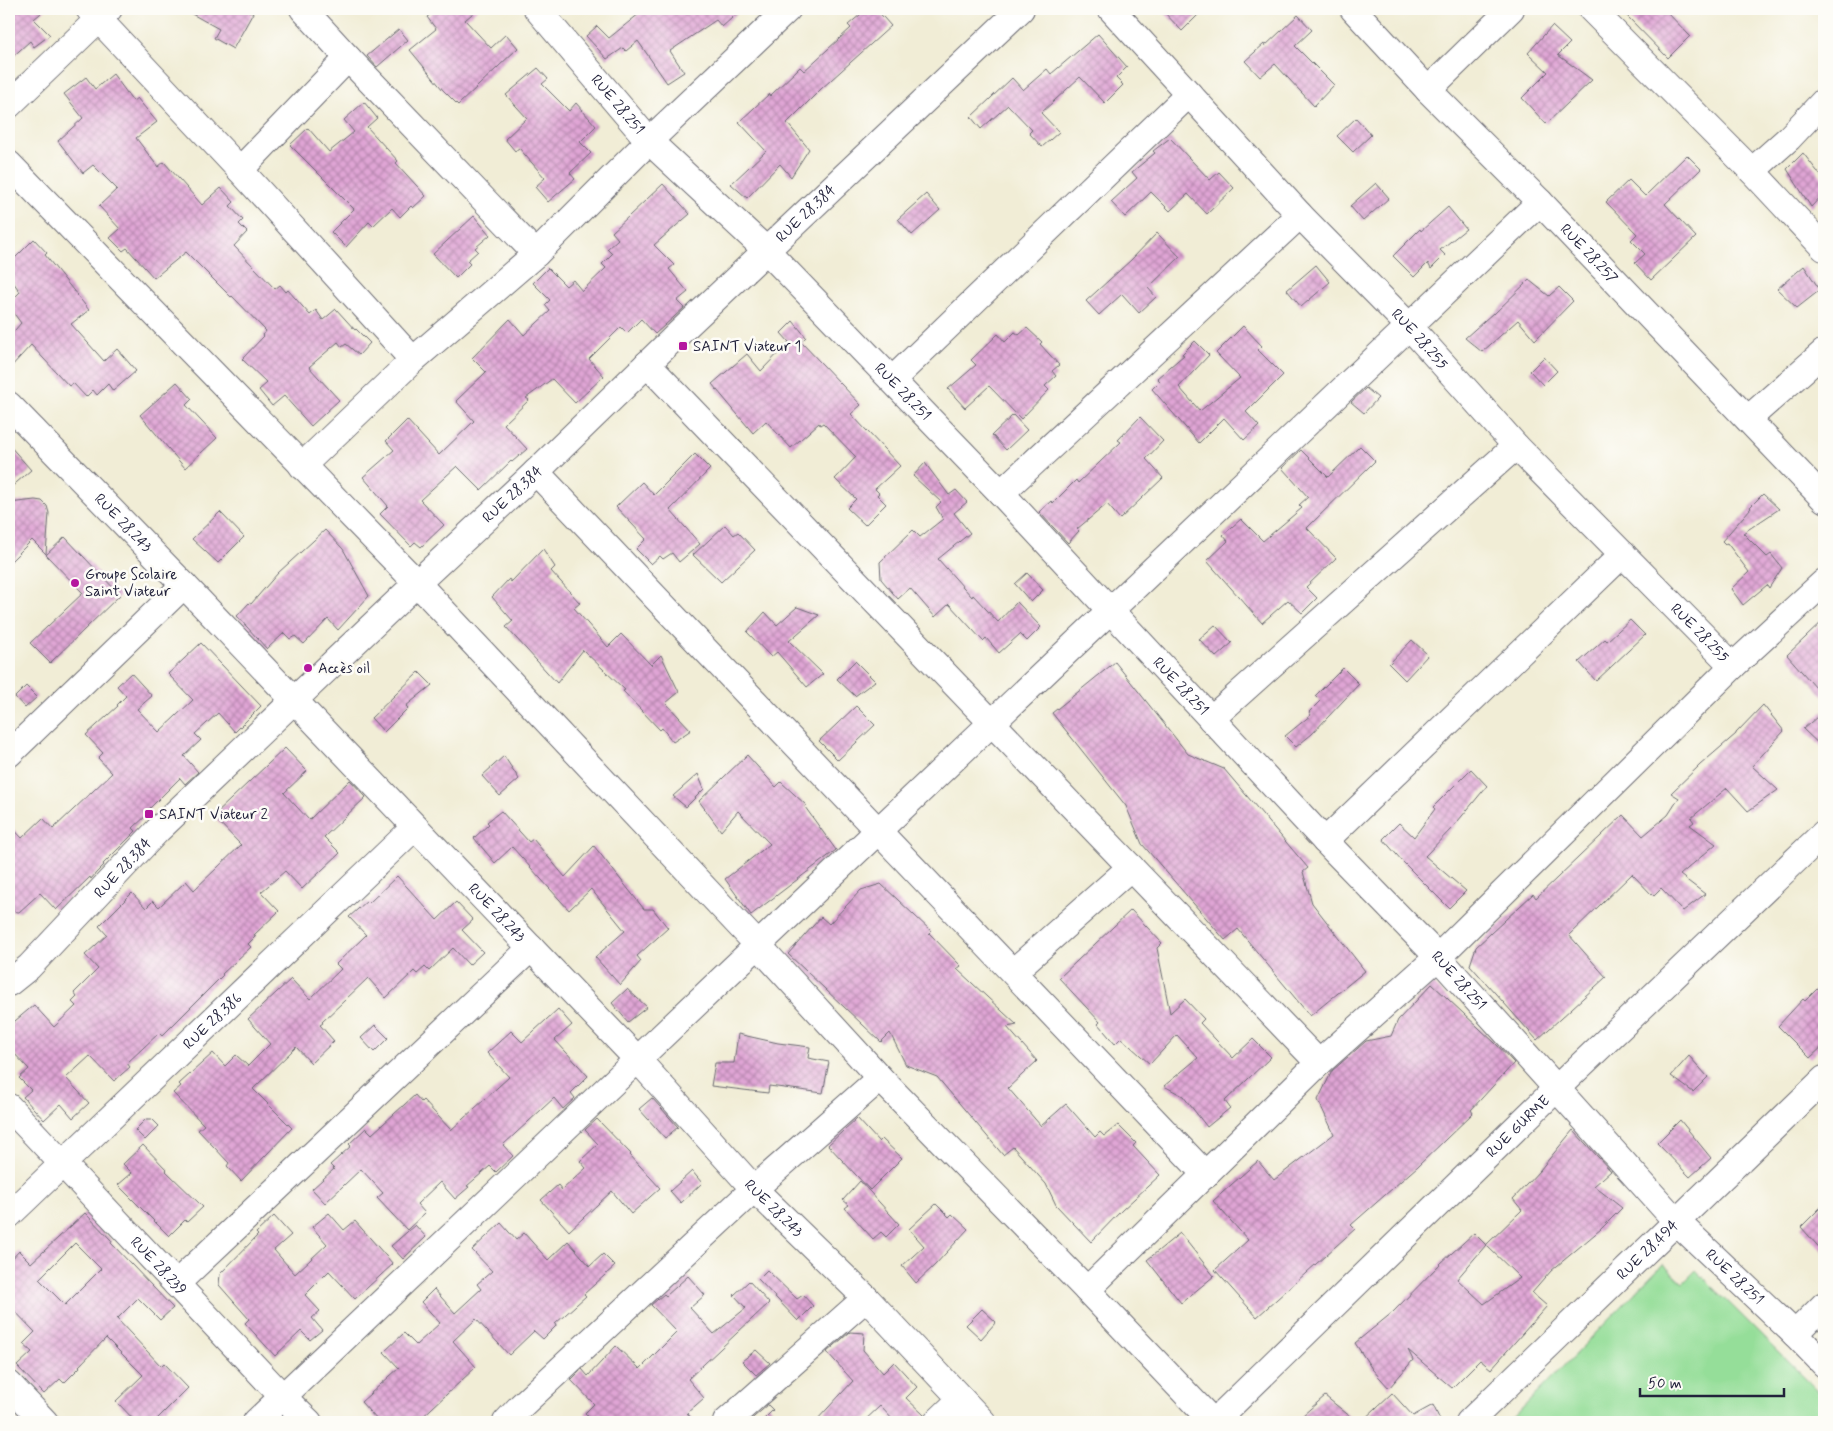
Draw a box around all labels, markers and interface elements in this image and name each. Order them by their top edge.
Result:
street label: RUE 28.251 [586,71,648,139]
street label: RUE 28.384 [772,181,841,247]
street label: RUE 28.257 [1555,220,1622,288]
street label: RUE 28.255 [1386,305,1452,374]
place label: SAINT Viateur 1 [693,337,801,357]
marker: SAINT Viateur 1 [677,340,689,352]
street label: RUE 28.251 [870,359,935,426]
street label: RUE 28.384 [478,462,548,528]
street label: RUE 28.243 [89,490,156,557]
place label: Groupe Scolaire Saint Viateur [85,565,177,602]
marker: Groupe Scolaire Saint Viateur [69,577,81,589]
street label: RUE 28.255 [1666,599,1733,667]
street label: RUE 28.251 [1148,653,1212,720]
place label: Accès oil [318,659,370,679]
marker: Accès oil [302,662,314,674]
place label: SAINT Viateur 2 [159,805,268,825]
marker: SAINT Viateur 2 [143,808,155,820]
street label: RUE 28.384 [90,834,157,903]
street label: RUE 28.243 [463,879,529,947]
street label: RUE 28.251 [1427,947,1490,1015]
street label: RUE 28.386 [179,989,247,1054]
street label: RUE GURME [1482,1091,1555,1163]
street label: RUE 28.243 [739,1176,807,1242]
street label: RUE 28.494 [1613,1216,1683,1285]
street label: RUE 28.239 [125,1233,191,1300]
street label: RUE 28.251 [1701,1245,1768,1310]
scale bar [1640,1366,1784,1398]
text: 50 m [1648,1374,1682,1394]

